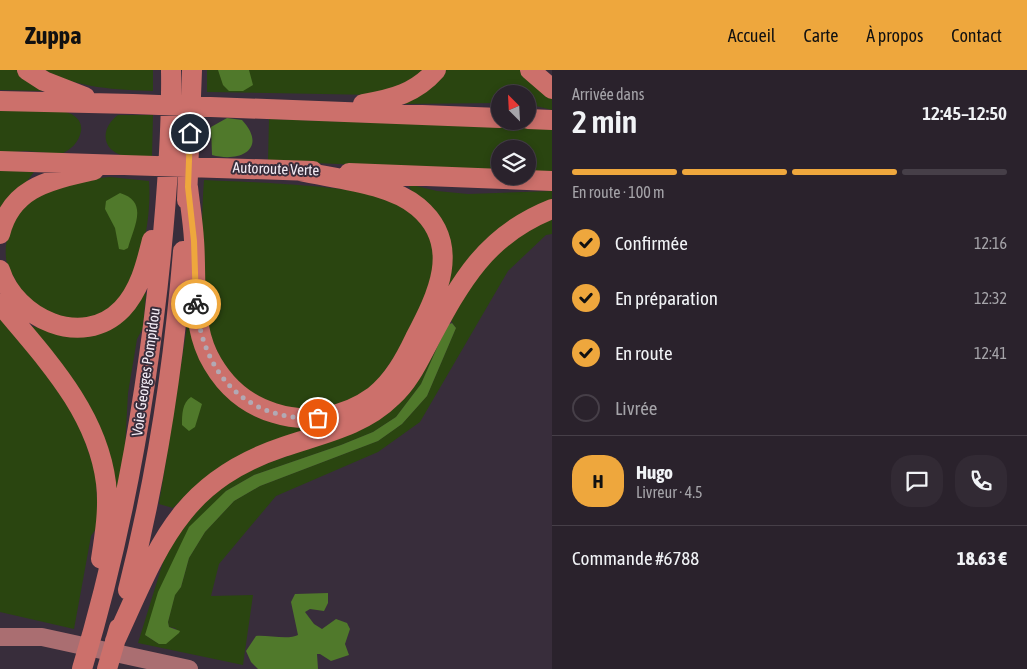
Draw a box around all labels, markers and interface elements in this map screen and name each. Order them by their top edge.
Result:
text: Zuppa [25,22,81,49]
text: Accueil [728,25,776,46]
text: Carte [804,25,838,46]
text: À propos [866,25,923,46]
text: Contact [951,25,1002,46]
north arrow [491,85,536,130]
map controls [491,85,536,185]
text: Arrivée dans [572,85,644,103]
text: 12:45–12:50 [922,102,1007,124]
text: 2 min [572,103,637,140]
pin [169,112,211,154]
icon: home [176,119,204,147]
button: layers [491,140,536,185]
street label: Autoroute Verte [232,158,320,179]
text: En route · 100 m [572,183,665,201]
icon: check [572,229,600,257]
text: Confirmée [615,232,688,254]
text: 12:16 [974,234,1007,252]
courier [171,279,221,329]
icon: check [572,284,600,312]
text: En préparation [615,287,718,309]
text: 12:32 [974,289,1007,307]
icon: bike [182,290,210,318]
street label: Voie Georges Pompidou [128,307,163,437]
icon: check [572,339,600,367]
text: En route [615,342,673,364]
text: 12:41 [974,344,1007,362]
pin [297,397,339,439]
text: Livrée [615,397,657,419]
icon: bag [304,404,332,432]
button: chat [891,455,943,507]
button: phone [955,455,1007,507]
text: Hugo [636,461,673,483]
text: H [592,470,604,492]
text: Livreur · 4.5 [636,483,703,501]
text: Commande #6788 [572,547,699,569]
text: 18.63 € [957,547,1007,569]

